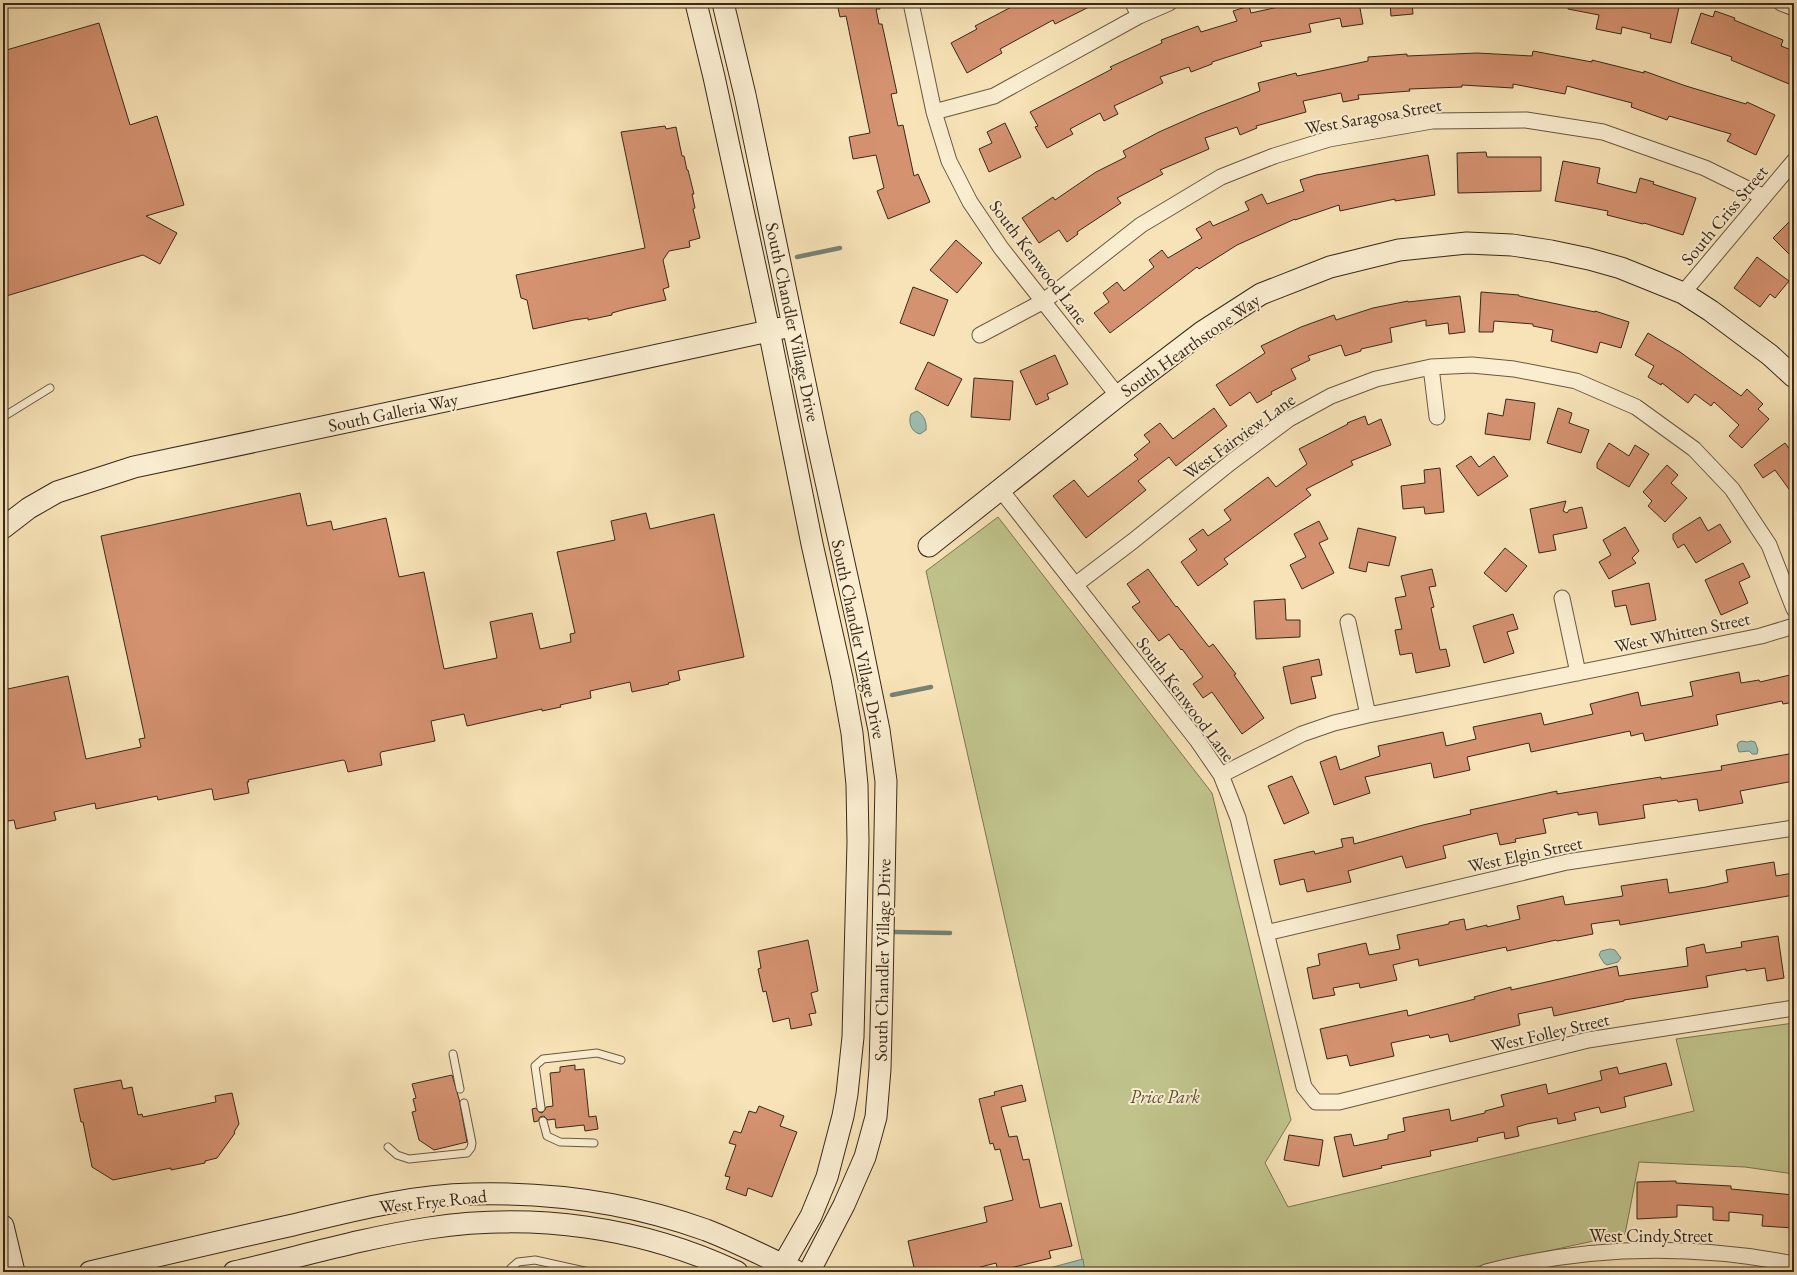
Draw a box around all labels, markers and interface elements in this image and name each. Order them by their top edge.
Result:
street label: West Saragosa Street [1303,93,1443,139]
street label: South Criss Street [1676,160,1773,270]
street label: South Kenwood Lane [985,195,1093,329]
street label: South Chandler Village Drive [761,220,825,424]
street label: South Hearthstone Way [1116,288,1264,402]
street label: South Galleria Way [326,387,460,437]
street label: West Fairview Lane [1179,388,1299,484]
street label: South Chandler Village Drive [827,537,891,741]
street label: West Whitten Street [1612,606,1752,658]
street label: South Kenwood Lane [1132,632,1240,766]
street label: West Elgin Street [1466,831,1585,877]
street label: South Chandler Village Drive [869,858,895,1062]
street label: West Folley Street [1489,1007,1612,1057]
park label: Price Park [1130,1085,1200,1108]
street label: West Frye Road [378,1184,489,1218]
street label: West Cindy Street [1589,1224,1713,1247]

